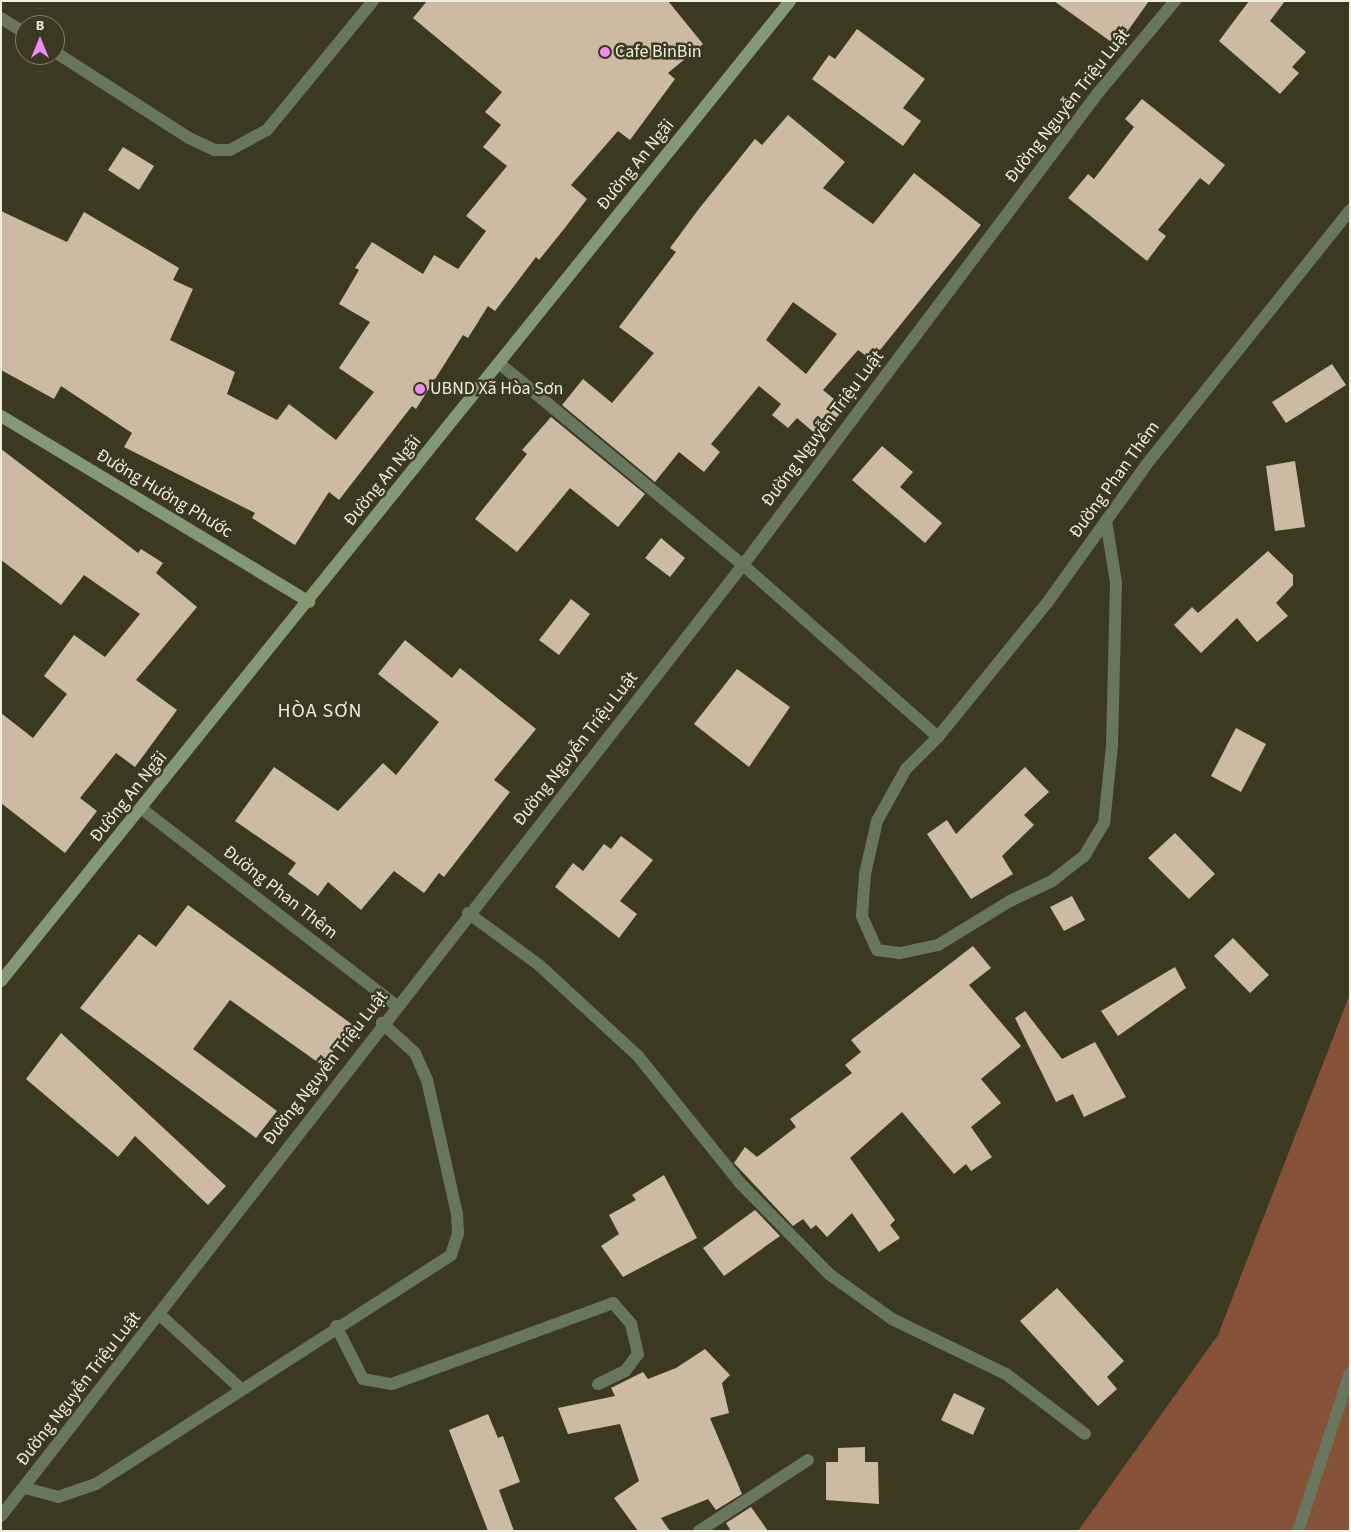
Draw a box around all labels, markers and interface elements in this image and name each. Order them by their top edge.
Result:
north arrow [15,15,65,65]
text: B [36,16,44,36]
street label: Đường Nguyễn Triệu Luật [1001,25,1135,187]
place label: Cafe BinBin [615,41,702,63]
marker: Cafe BinBin [599,46,611,58]
street label: Đường An Ngãi [593,115,679,215]
street label: Đường Nguyễn Triệu Luật [757,347,889,511]
place label: UBND Xã Hòa Sơn [430,378,563,400]
marker: UBND Xã Hòa Sơn [414,383,426,395]
street label: Đường Phan Thêm [1065,417,1165,543]
street label: Đường An Ngãi [340,431,426,531]
street label: Đường Hưởng Phước [92,445,236,543]
street label: Đường Nguyễn Triệu Luật [509,668,643,830]
district label: HÒA SƠN [277,699,363,723]
street label: Đường An Ngãi [86,747,172,847]
street label: Đường Phan Thêm [218,842,342,944]
street label: Đường Nguyễn Triệu Luật [259,987,393,1149]
street label: Đường Nguyễn Triệu Luật [12,1308,146,1470]

